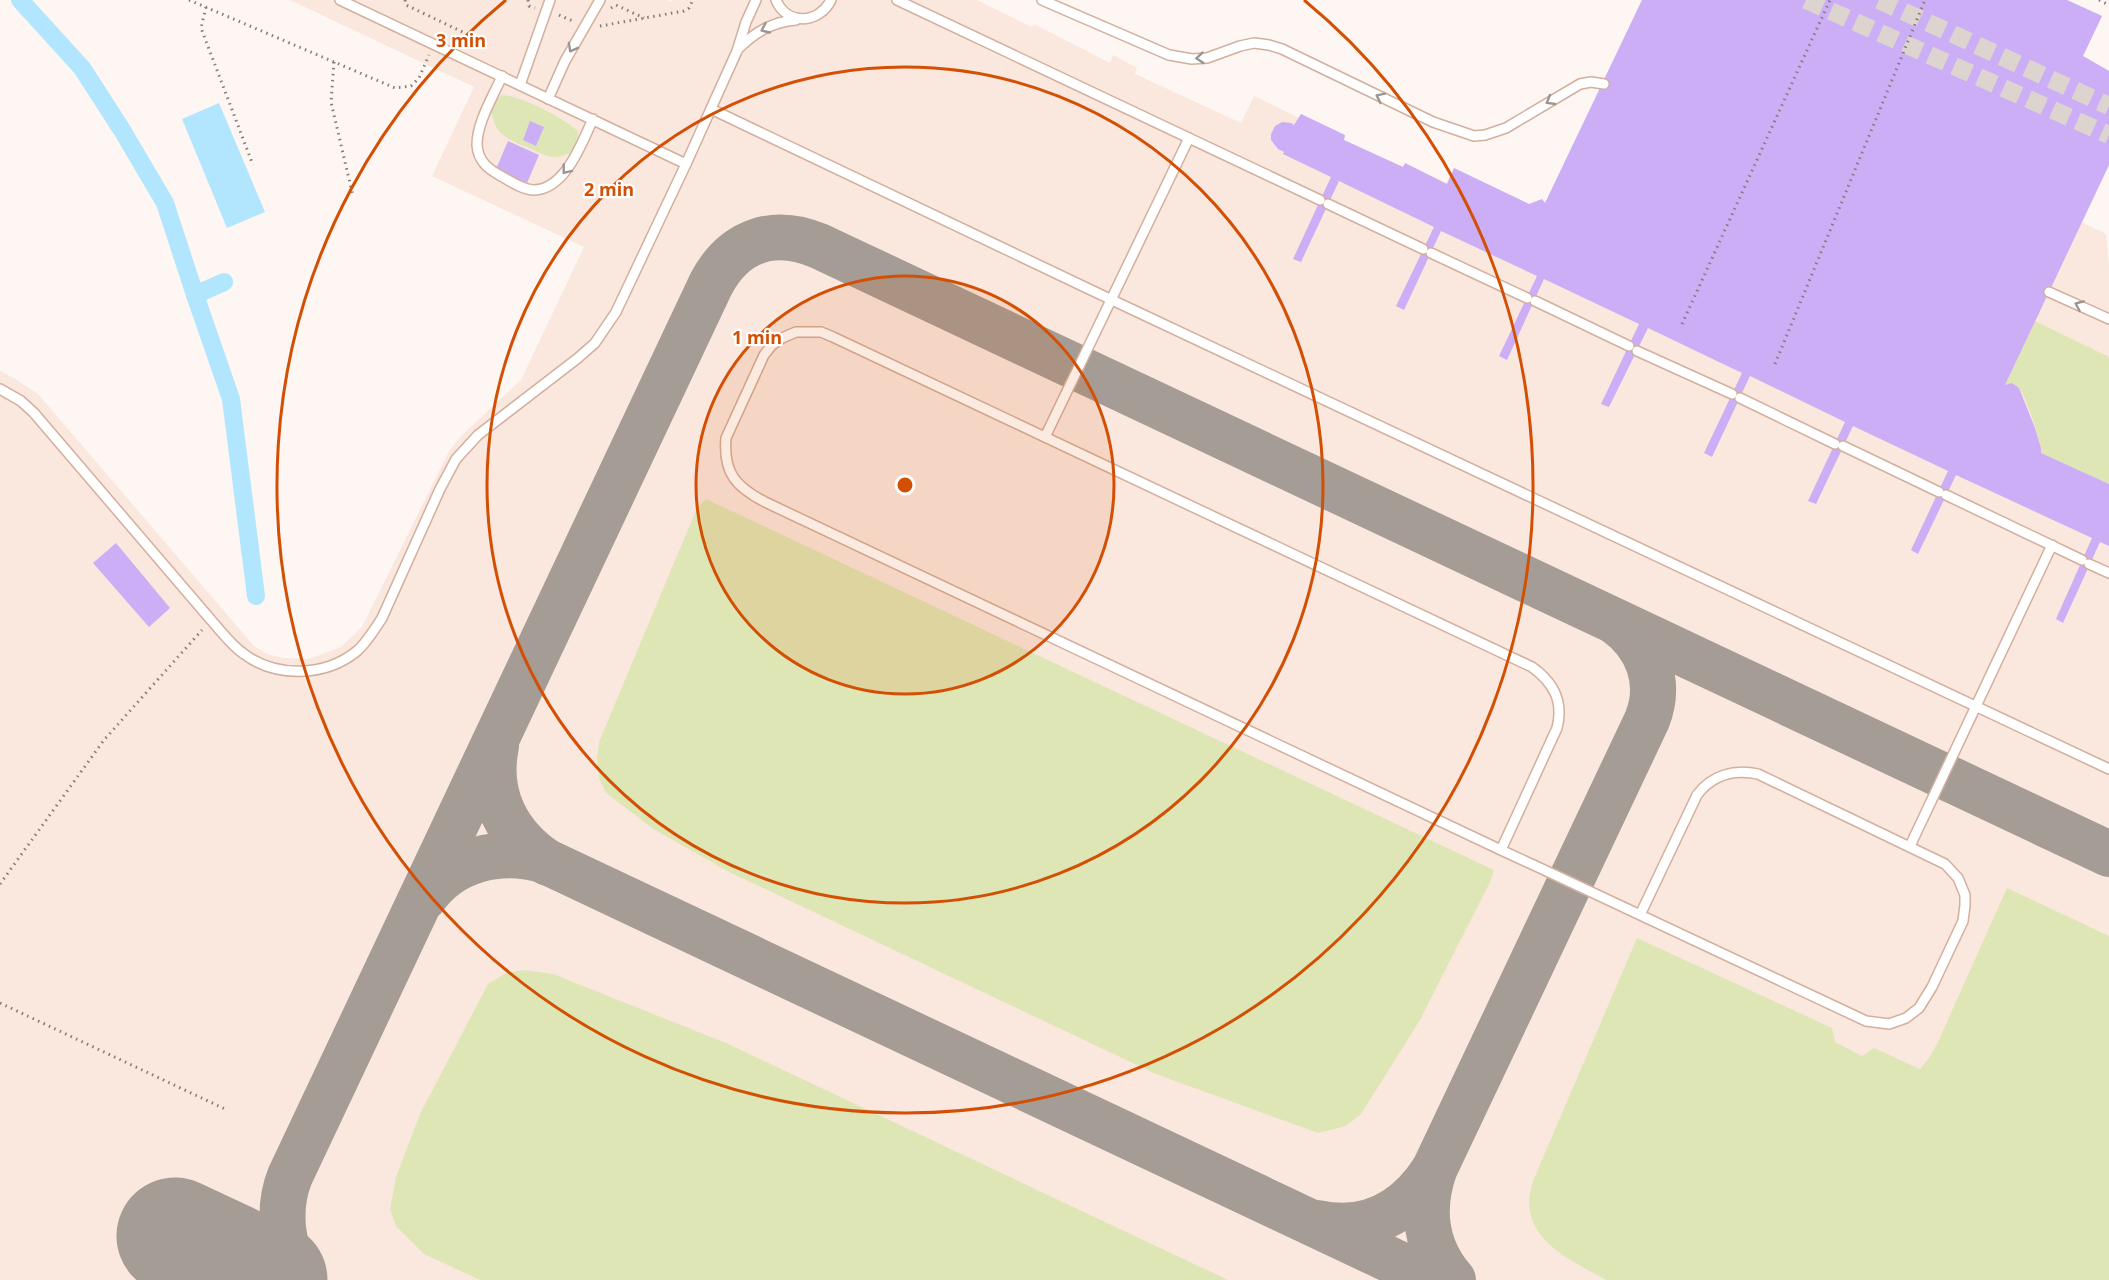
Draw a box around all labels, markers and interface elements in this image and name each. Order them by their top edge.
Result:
one-way arrow [760,22,771,34]
text: 3 min [436,28,486,52]
one-way arrow [568,42,579,53]
one-way arrow [1195,51,1204,64]
one-way arrow [1376,93,1387,104]
one-way arrow [1546,94,1557,106]
one-way arrow [562,163,573,174]
text: 2 min [584,177,634,201]
one-way arrow [2075,301,2086,313]
text: 1 min [732,325,782,349]
centre of rings [895,475,915,495]

